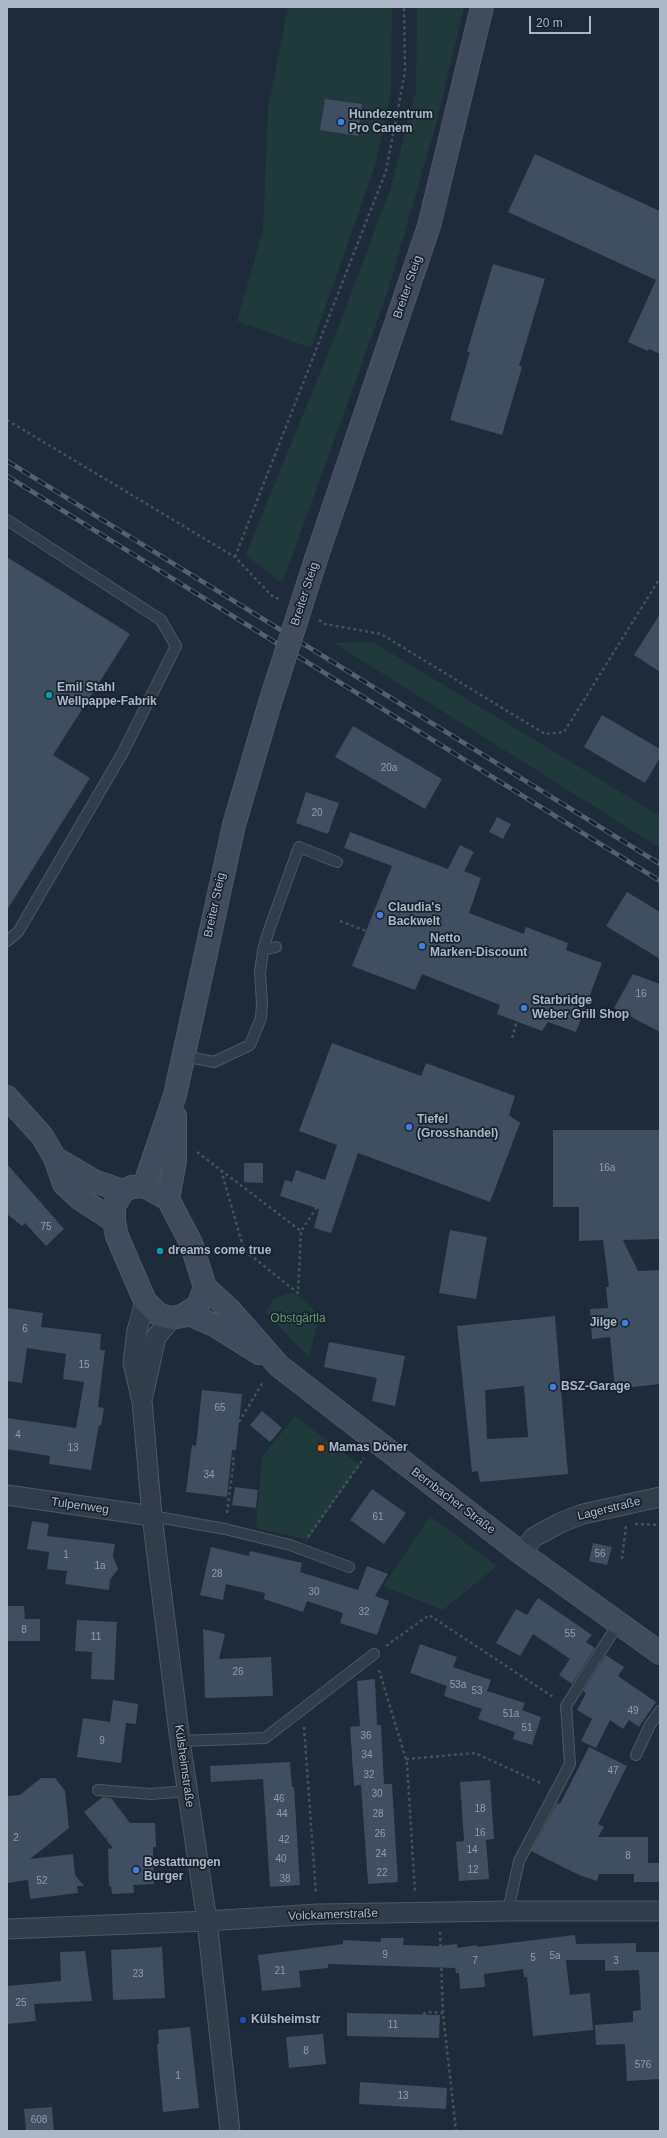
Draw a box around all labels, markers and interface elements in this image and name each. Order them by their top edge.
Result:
scale bar [531,8,593,34]
text: 20 m [536,16,563,30]
place label: Hundezentrum Pro Canem [349,108,433,136]
marker: Hundezentrum Pro Canem [336,117,346,127]
street label: Breiter Steig [390,253,426,321]
street label: Breiter Steig [288,560,322,628]
place label: Emil Stahl Wellpappe-Fabrik [57,681,157,709]
marker: Emil Stahl Wellpappe-Fabrik [44,690,54,700]
house number: 20a [381,762,397,774]
house number: 20 [311,807,323,819]
street label: Breiter Steig [201,871,229,939]
place label: Claudia's Backwelt [388,901,441,929]
marker: Claudia's Backwelt [375,910,385,920]
place label: Netto Marken-Discount [430,932,527,960]
marker: Netto Marken-Discount [417,941,427,951]
house number: 16 [635,988,647,1000]
place label: Starbridge Weber Grill Shop [532,994,629,1022]
marker: Starbridge Weber Grill Shop [519,1003,529,1013]
place label: Tiefel (Grosshandel) [417,1113,498,1141]
marker: Tiefel (Grosshandel) [404,1122,414,1132]
house number: 16a [599,1162,615,1174]
house number: 75 [40,1221,52,1233]
place label: dreams come true [168,1244,271,1258]
marker: dreams come true [155,1246,165,1256]
park label: Obstgärtla [270,1312,326,1326]
place label: Jilge [590,1316,617,1330]
marker: Jilge [620,1318,630,1328]
house number: 6 [22,1323,28,1335]
house number: 15 [78,1359,90,1371]
place label: BSZ-Garage [561,1380,630,1394]
marker: BSZ-Garage [548,1382,558,1392]
house number: 65 [214,1402,226,1414]
house number: 4 [15,1429,21,1441]
place label: Mamas Döner [329,1441,408,1455]
house number: 13 [67,1442,79,1454]
marker: Mamas Döner [316,1443,326,1453]
street label: Bernbacher Straße [408,1465,498,1537]
house number: 34 [203,1469,215,1481]
street label: Lagerstraße [576,1494,642,1524]
street label: Tulpenweg [50,1495,110,1517]
house number: 61 [372,1511,384,1523]
house number: 56 [594,1548,606,1560]
house number: 1 [63,1549,69,1561]
house number: 1a [94,1560,106,1572]
house number: 28 [211,1568,223,1580]
house number: 30 [308,1586,320,1598]
house number: 32 [358,1606,370,1618]
house number: 8 [21,1624,27,1636]
house number: 55 [564,1628,576,1640]
house number: 11 [91,1631,101,1643]
house number: 26 [232,1666,244,1678]
house number: 53a [450,1679,466,1691]
house number: 53 [471,1685,483,1697]
house number: 49 [627,1705,639,1717]
house number: 51a [503,1708,519,1720]
house number: 51 [521,1722,533,1734]
street label: Külsheimstraße [171,1724,197,1808]
house number: 36 [360,1730,372,1742]
house number: 9 [99,1735,105,1747]
house number: 34 [361,1749,373,1761]
house number: 47 [607,1765,619,1777]
house number: 32 [363,1769,375,1781]
house number: 30 [371,1788,383,1800]
house number: 46 [273,1793,285,1805]
house number: 18 [474,1803,486,1815]
house number: 44 [276,1808,288,1820]
house number: 28 [372,1808,384,1820]
house number: 16 [474,1827,486,1839]
house number: 26 [374,1828,386,1840]
house number: 2 [13,1832,19,1844]
house number: 42 [278,1834,290,1846]
house number: 14 [466,1844,478,1856]
house number: 24 [375,1848,387,1860]
house number: 8 [625,1850,631,1862]
house number: 40 [275,1853,287,1865]
place label: Bestattungen Burger [144,1856,221,1884]
house number: 12 [467,1864,479,1876]
marker: Bestattungen Burger [131,1865,141,1875]
house number: 22 [376,1867,388,1879]
house number: 38 [279,1873,291,1885]
house number: 52 [36,1875,48,1887]
street label: Volckamerstraße [288,1906,378,1924]
house number: 9 [382,1949,388,1961]
house number: 5a [549,1950,561,1962]
house number: 5 [530,1952,536,1964]
house number: 7 [472,1955,478,1967]
house number: 3 [613,1955,619,1967]
house number: 21 [274,1965,286,1977]
house number: 23 [132,1968,144,1980]
house number: 25 [15,1997,27,2009]
place label: Külsheimstr [251,2013,320,2027]
marker: Külsheimstr [238,2015,248,2025]
house number: 11 [388,2019,398,2031]
house number: 8 [303,2045,309,2057]
house number: 576 [635,2059,651,2071]
house number: 1 [175,2070,181,2082]
house number: 13 [397,2090,409,2102]
house number: 608 [31,2114,47,2126]

